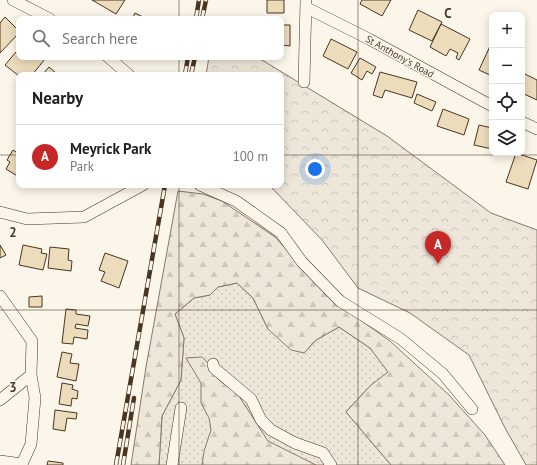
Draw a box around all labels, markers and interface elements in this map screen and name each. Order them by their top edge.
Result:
text: C [444,5,452,22]
map controls [489,12,525,156]
button: + [489,12,525,48]
search box [16,16,284,60]
icon: search [30,27,52,49]
text: Search here [62,29,138,48]
street label: St Anthony's Road [363,32,436,81]
button: − [489,48,525,84]
button: locate [489,84,525,120]
text: Nearby [32,87,83,109]
button: layers [489,120,525,156]
text: Meyrick Park [70,139,151,158]
text: A [41,148,49,165]
text: 100 m [233,148,268,165]
text: Park [70,158,94,175]
your location [305,159,325,179]
text: 2 [9,224,17,241]
pin: A [425,231,451,264]
text: 3 [9,379,17,396]

